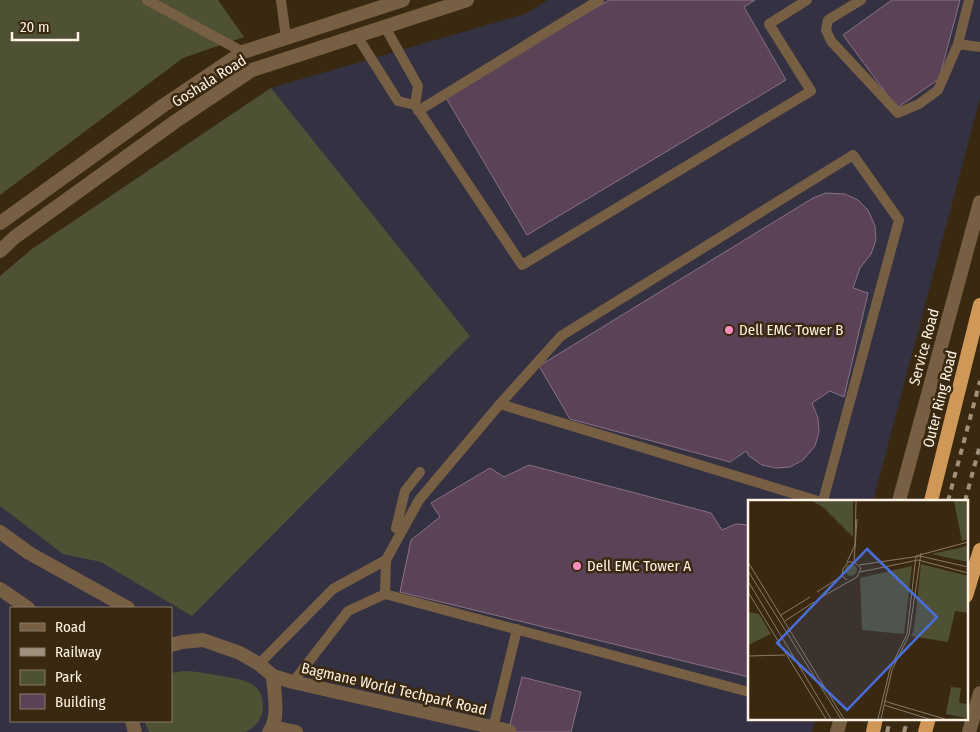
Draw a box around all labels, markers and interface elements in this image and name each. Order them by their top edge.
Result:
scale bar [12,10,79,42]
text: 20 m [20,18,50,36]
street label: Goshala Road [169,51,249,111]
street label: Service Road [905,307,943,387]
place label: Dell EMC Tower B [739,321,843,339]
marker: Dell EMC Tower B [723,324,735,336]
street label: Outer Ring Road [919,348,961,450]
inset map [748,500,968,720]
place label: Dell EMC Tower A [587,557,691,575]
marker: Dell EMC Tower A [571,560,583,572]
legend [10,607,172,722]
text: Road [55,618,86,636]
text: Railway [55,643,102,661]
street label: Bagmane World Techpark Road [300,659,488,719]
text: Park [55,668,82,686]
text: Building [55,693,106,711]

